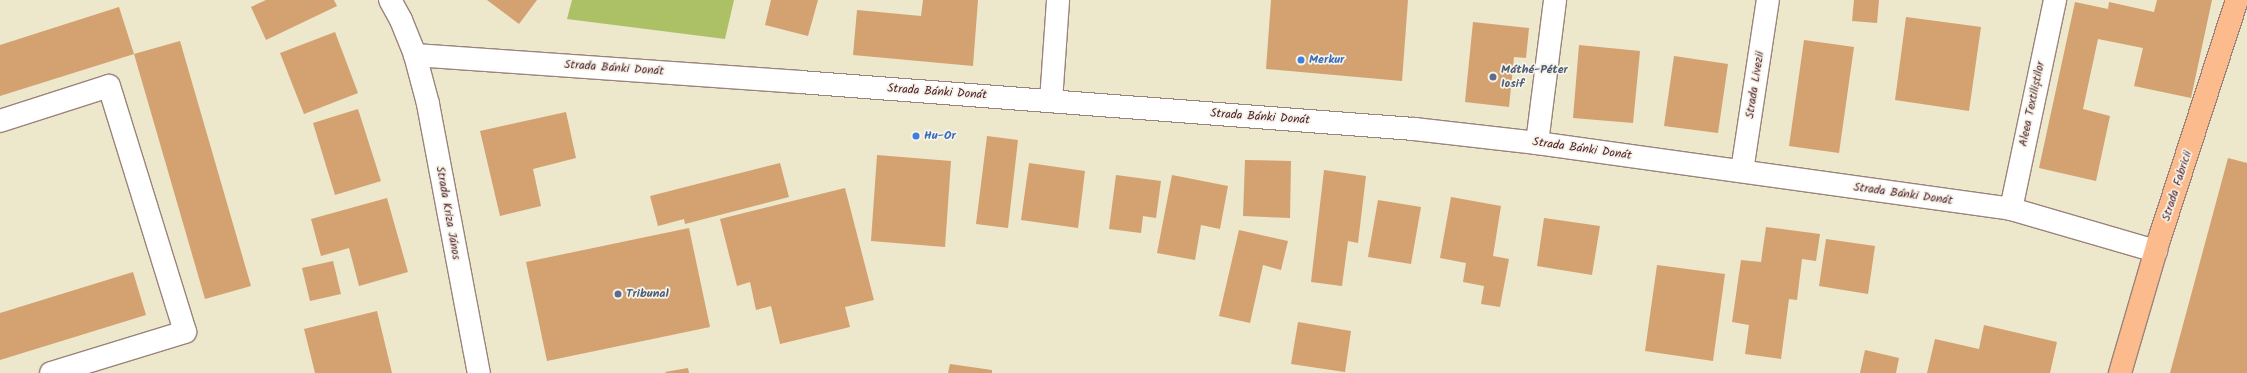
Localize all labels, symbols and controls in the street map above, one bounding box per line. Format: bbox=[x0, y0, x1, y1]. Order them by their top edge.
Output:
street label: Strada Livezii bbox=[1743, 50, 1767, 120]
place label: Merkur bbox=[1309, 53, 1344, 67]
marker: Merkur bbox=[1296, 55, 1306, 65]
street label: Strada Bánki Donát bbox=[564, 57, 664, 79]
street label: Aleea Textiliștilor bbox=[2016, 60, 2048, 148]
place label: Máthé-Péter Iosif bbox=[1501, 63, 1568, 91]
marker: Máthé-Péter Iosif bbox=[1488, 72, 1498, 82]
street label: Strada Bánki Donát bbox=[887, 81, 987, 103]
street label: Strada Bánki Donát bbox=[1210, 106, 1310, 128]
place label: Hu-Or bbox=[924, 129, 956, 143]
marker: Hu-Or bbox=[911, 131, 921, 141]
street label: Strada Bánki Donát bbox=[1532, 135, 1632, 163]
street label: Strada Fabricii bbox=[2159, 149, 2195, 223]
street label: Strada Kriza János bbox=[433, 165, 463, 261]
street label: Strada Bánki Donát bbox=[1853, 180, 1953, 208]
place label: Tribunal bbox=[626, 287, 669, 301]
marker: Tribunal bbox=[613, 289, 623, 299]

